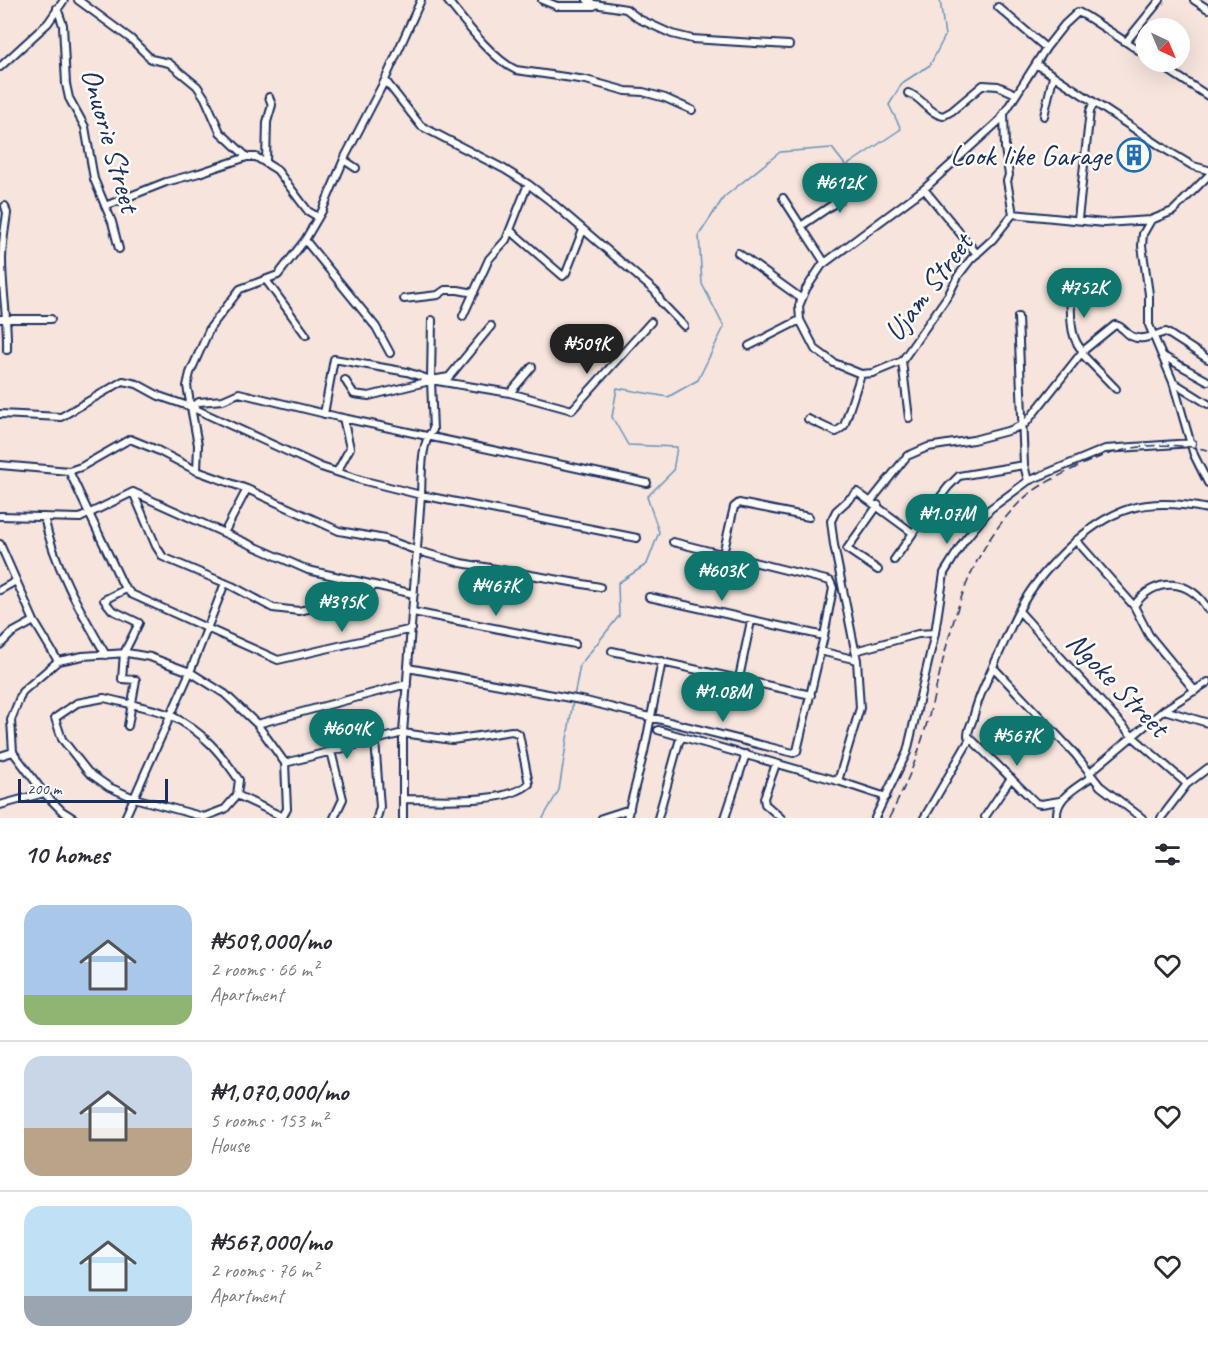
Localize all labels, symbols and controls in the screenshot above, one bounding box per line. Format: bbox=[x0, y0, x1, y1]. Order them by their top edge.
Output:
north arrow bbox=[1136, 18, 1190, 72]
map controls bbox=[1136, 18, 1190, 72]
street label: Onuorie Street bbox=[72, 64, 150, 219]
place label: Look like Garage bbox=[950, 136, 1113, 174]
building icon: Look like Garage bbox=[1116, 137, 1152, 173]
pin: ₦612K bbox=[798, 163, 882, 214]
text: ₦612K bbox=[816, 170, 864, 195]
street label: Ujam Street bbox=[875, 223, 983, 348]
pin: ₦752K bbox=[1042, 268, 1126, 319]
text: ₦752K bbox=[1061, 275, 1107, 300]
pin: ₦509K bbox=[545, 324, 629, 375]
text: ₦509K bbox=[564, 331, 610, 356]
pin: ₦1.07M bbox=[898, 494, 996, 545]
text: ₦1.07M bbox=[919, 501, 975, 526]
pin: ₦603K bbox=[680, 551, 764, 602]
text: ₦603K bbox=[698, 558, 746, 583]
pin: ₦467K bbox=[454, 566, 538, 617]
text: ₦467K bbox=[472, 573, 520, 598]
pin: ₦395K bbox=[300, 582, 384, 633]
text: ₦395K bbox=[319, 589, 365, 614]
street label: Ngoke Street bbox=[1058, 623, 1180, 747]
pin: ₦1.08M bbox=[674, 672, 772, 723]
text: ₦1.08M bbox=[695, 679, 751, 704]
pin: ₦604K bbox=[305, 709, 389, 760]
text: ₦604K bbox=[323, 716, 371, 741]
pin: ₦567K bbox=[975, 716, 1059, 767]
text: ₦567K bbox=[993, 723, 1041, 748]
scale bar bbox=[18, 776, 168, 804]
text: 200 m bbox=[27, 779, 61, 799]
text: 10 homes bbox=[24, 838, 109, 871]
icon: filters bbox=[1151, 838, 1184, 871]
text: ₦509,000/mo bbox=[210, 924, 331, 957]
icon: home bbox=[72, 929, 144, 1001]
icon: heart bbox=[1151, 949, 1184, 982]
text: 2 rooms · 66 m² bbox=[210, 957, 318, 982]
text: Apartment bbox=[210, 982, 283, 1007]
text: ₦1,070,000/mo bbox=[210, 1075, 348, 1108]
icon: home bbox=[72, 1080, 144, 1152]
icon: heart bbox=[1151, 1100, 1184, 1133]
text: 5 rooms · 153 m² bbox=[210, 1108, 327, 1133]
text: House bbox=[210, 1133, 249, 1158]
text: ₦567,000/mo bbox=[210, 1225, 332, 1258]
icon: home bbox=[72, 1230, 144, 1302]
icon: heart bbox=[1151, 1250, 1184, 1283]
text: 2 rooms · 76 m² bbox=[210, 1258, 318, 1283]
text: Apartment bbox=[210, 1283, 283, 1308]

